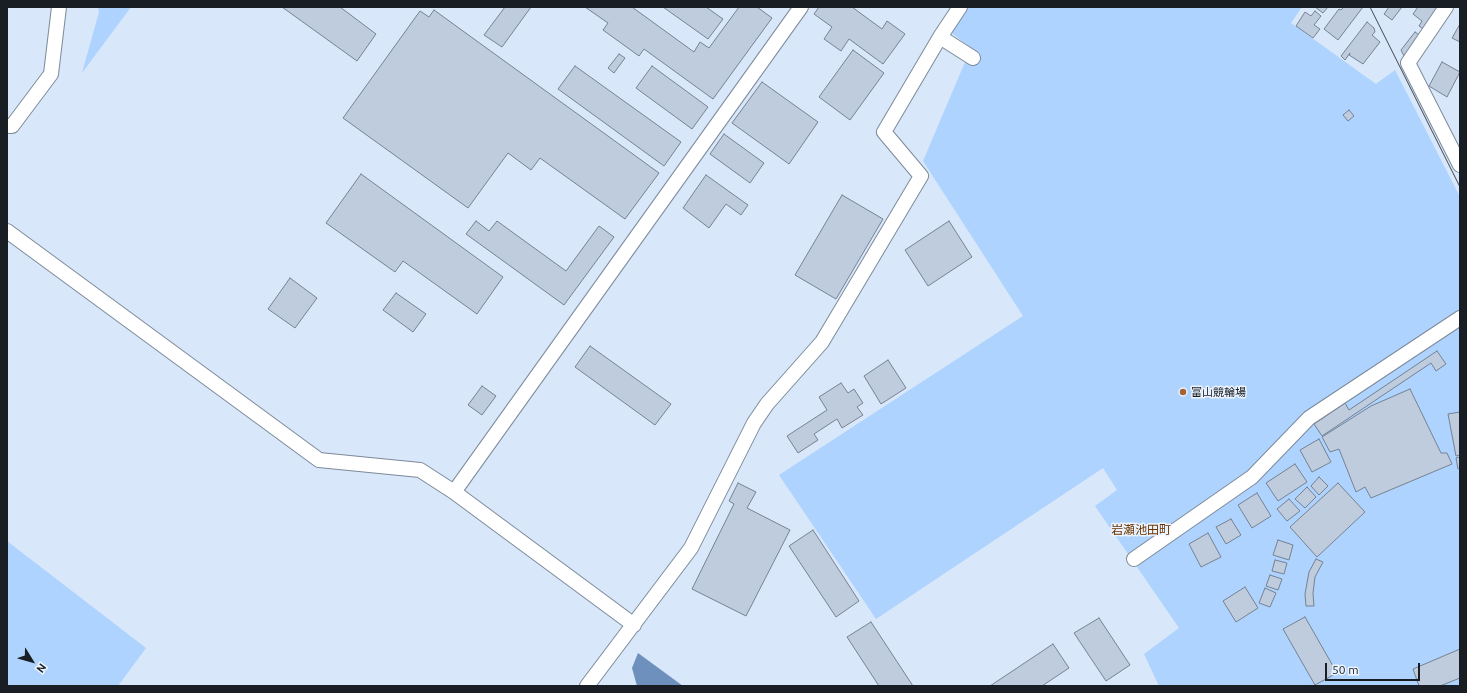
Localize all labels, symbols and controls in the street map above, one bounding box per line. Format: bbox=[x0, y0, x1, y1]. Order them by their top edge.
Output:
place label: 富山競輪場 bbox=[1191, 385, 1246, 399]
marker: 富山競輪場 bbox=[1178, 387, 1188, 397]
district label: 岩瀬池田町 bbox=[1111, 523, 1171, 537]
north arrow bbox=[12, 641, 52, 681]
scale bar bbox=[1327, 655, 1422, 681]
text: N bbox=[34, 661, 49, 675]
text: 50 m bbox=[1332, 663, 1359, 676]

